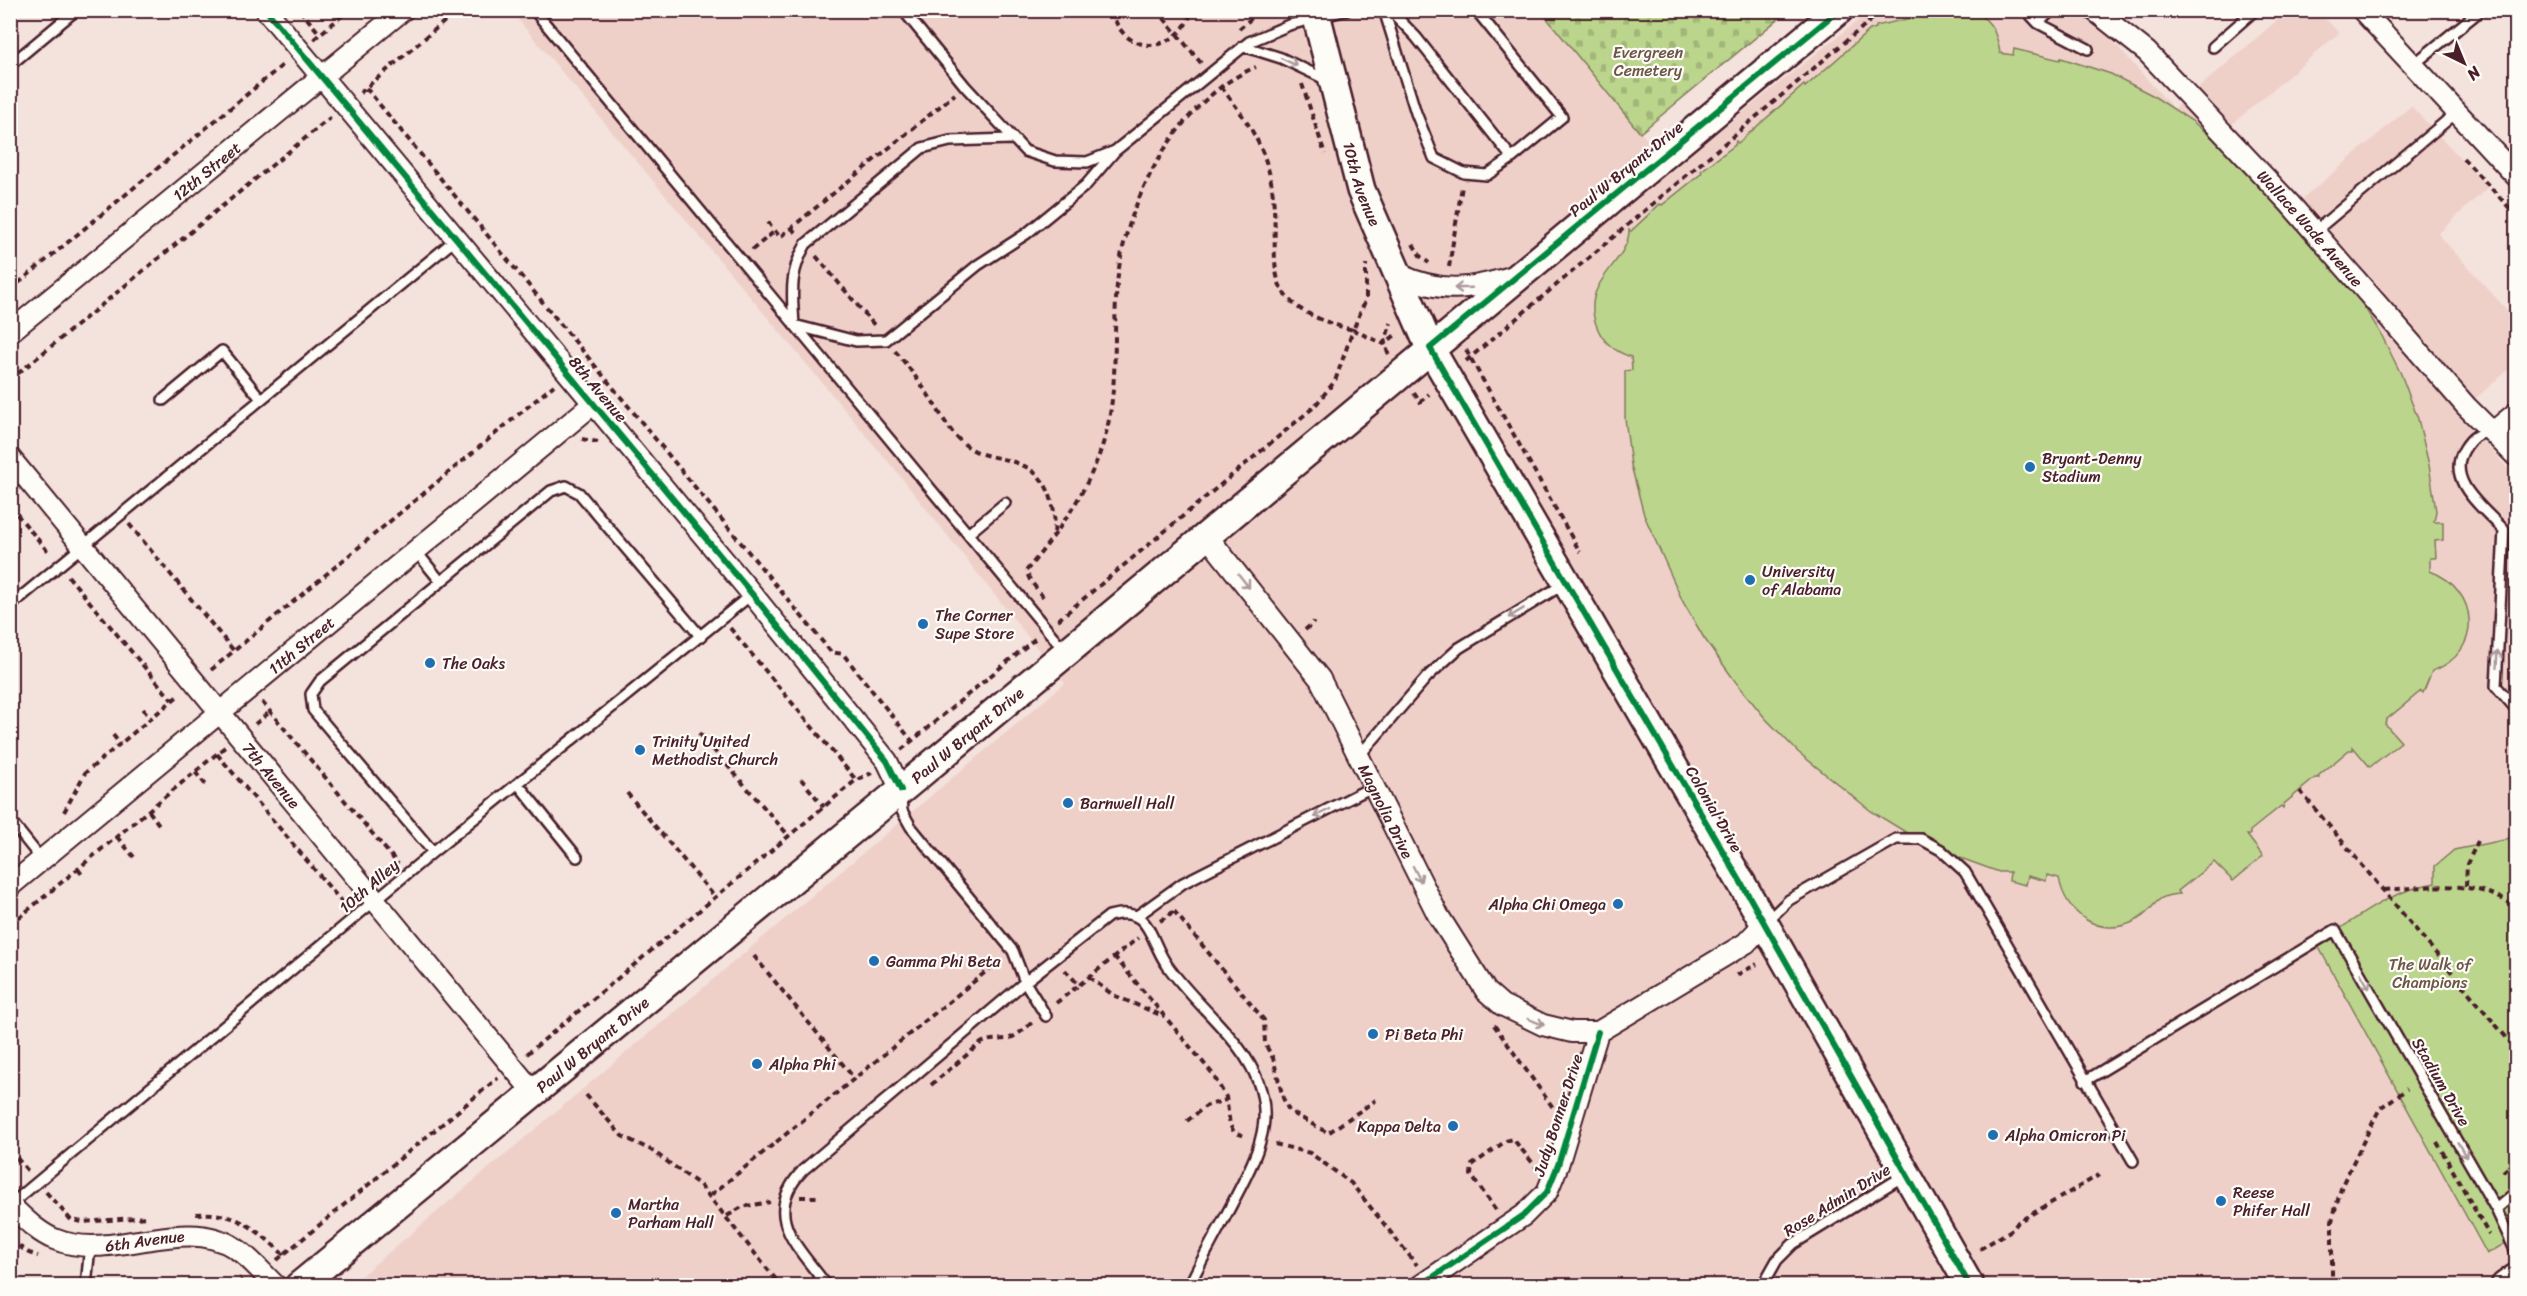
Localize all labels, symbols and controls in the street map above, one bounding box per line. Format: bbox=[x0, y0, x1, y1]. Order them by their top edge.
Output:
north arrow bbox=[2434, 33, 2494, 93]
park label: Evergreen Cemetery bbox=[1613, 38, 1684, 85]
one-way arrow bbox=[1279, 57, 1297, 68]
text: N bbox=[2459, 59, 2489, 89]
street label: Paul W Bryant Drive bbox=[1562, 113, 1690, 224]
street label: 12th Street bbox=[165, 134, 247, 208]
street label: 10th Avenue bbox=[1335, 138, 1390, 231]
street label: Wallace Wade Avenue bbox=[2250, 163, 2371, 294]
one-way arrow bbox=[1454, 282, 1474, 294]
street label: 8th Avenue bbox=[561, 349, 635, 429]
place label: Bryant-Denny Stadium bbox=[2042, 444, 2142, 491]
marker: Bryant-Denny Stadium bbox=[2023, 460, 2037, 474]
place label: University of Alabama bbox=[1762, 557, 1841, 604]
one-way arrow bbox=[1238, 573, 1250, 589]
marker: University of Alabama bbox=[1743, 573, 1757, 587]
place label: The Corner Supe Store bbox=[935, 601, 1014, 648]
one-way arrow bbox=[1508, 607, 1525, 619]
street label: 11th Street bbox=[261, 609, 341, 682]
marker: The Corner Supe Store bbox=[916, 617, 930, 631]
place label: The Oaks bbox=[442, 649, 506, 678]
one-way arrow bbox=[2492, 649, 2503, 669]
marker: The Oaks bbox=[423, 656, 437, 670]
street label: Paul W Bryant Drive bbox=[904, 679, 1031, 791]
place label: Trinity United Methodist Church bbox=[652, 727, 778, 774]
street label: 7th Avenue bbox=[235, 735, 308, 815]
marker: Trinity United Methodist Church bbox=[633, 743, 647, 757]
street label: Magnolia Drive bbox=[1350, 759, 1422, 864]
street label: Colonial Drive bbox=[1677, 760, 1751, 858]
place label: Barnwell Hall bbox=[1080, 789, 1175, 818]
marker: Barnwell Hall bbox=[1061, 796, 1075, 810]
one-way arrow bbox=[1313, 808, 1331, 820]
street label: 10th Alley bbox=[332, 851, 406, 921]
one-way arrow bbox=[1412, 865, 1424, 883]
place label: Alpha Chi Omega bbox=[1487, 890, 1606, 919]
marker: Alpha Chi Omega bbox=[1611, 897, 1625, 911]
place label: Gamma Phi Beta bbox=[886, 947, 1002, 976]
park label: The Walk of Champions bbox=[2389, 950, 2473, 997]
marker: Gamma Phi Beta bbox=[867, 954, 881, 968]
one-way arrow bbox=[2359, 972, 2371, 989]
street label: Paul W Bryant Drive bbox=[529, 988, 656, 1100]
one-way arrow bbox=[1526, 1017, 1545, 1028]
place label: Pi Beta Phi bbox=[1385, 1020, 1464, 1049]
marker: Pi Beta Phi bbox=[1366, 1027, 1380, 1041]
street label: Stadium Drive bbox=[2404, 1032, 2478, 1132]
place label: Alpha Phi bbox=[768, 1050, 836, 1079]
street label: Judy Bonner Drive bbox=[1524, 1050, 1591, 1181]
marker: Alpha Phi bbox=[750, 1057, 764, 1071]
place label: Kappa Delta bbox=[1357, 1112, 1441, 1141]
marker: Kappa Delta bbox=[1446, 1119, 1460, 1133]
place label: Alpha Omicron Pi bbox=[2004, 1121, 2126, 1150]
marker: Alpha Omicron Pi bbox=[1986, 1128, 2000, 1142]
one-way arrow bbox=[2457, 1141, 2469, 1158]
street label: Rose Admin Drive bbox=[1777, 1155, 1897, 1245]
place label: Reese Phifer Hall bbox=[2233, 1178, 2310, 1225]
place label: Martha Parham Hall bbox=[628, 1190, 714, 1237]
marker: Reese Phifer Hall bbox=[2214, 1194, 2228, 1208]
marker: Martha Parham Hall bbox=[609, 1206, 623, 1220]
street label: 6th Avenue bbox=[104, 1221, 185, 1260]

